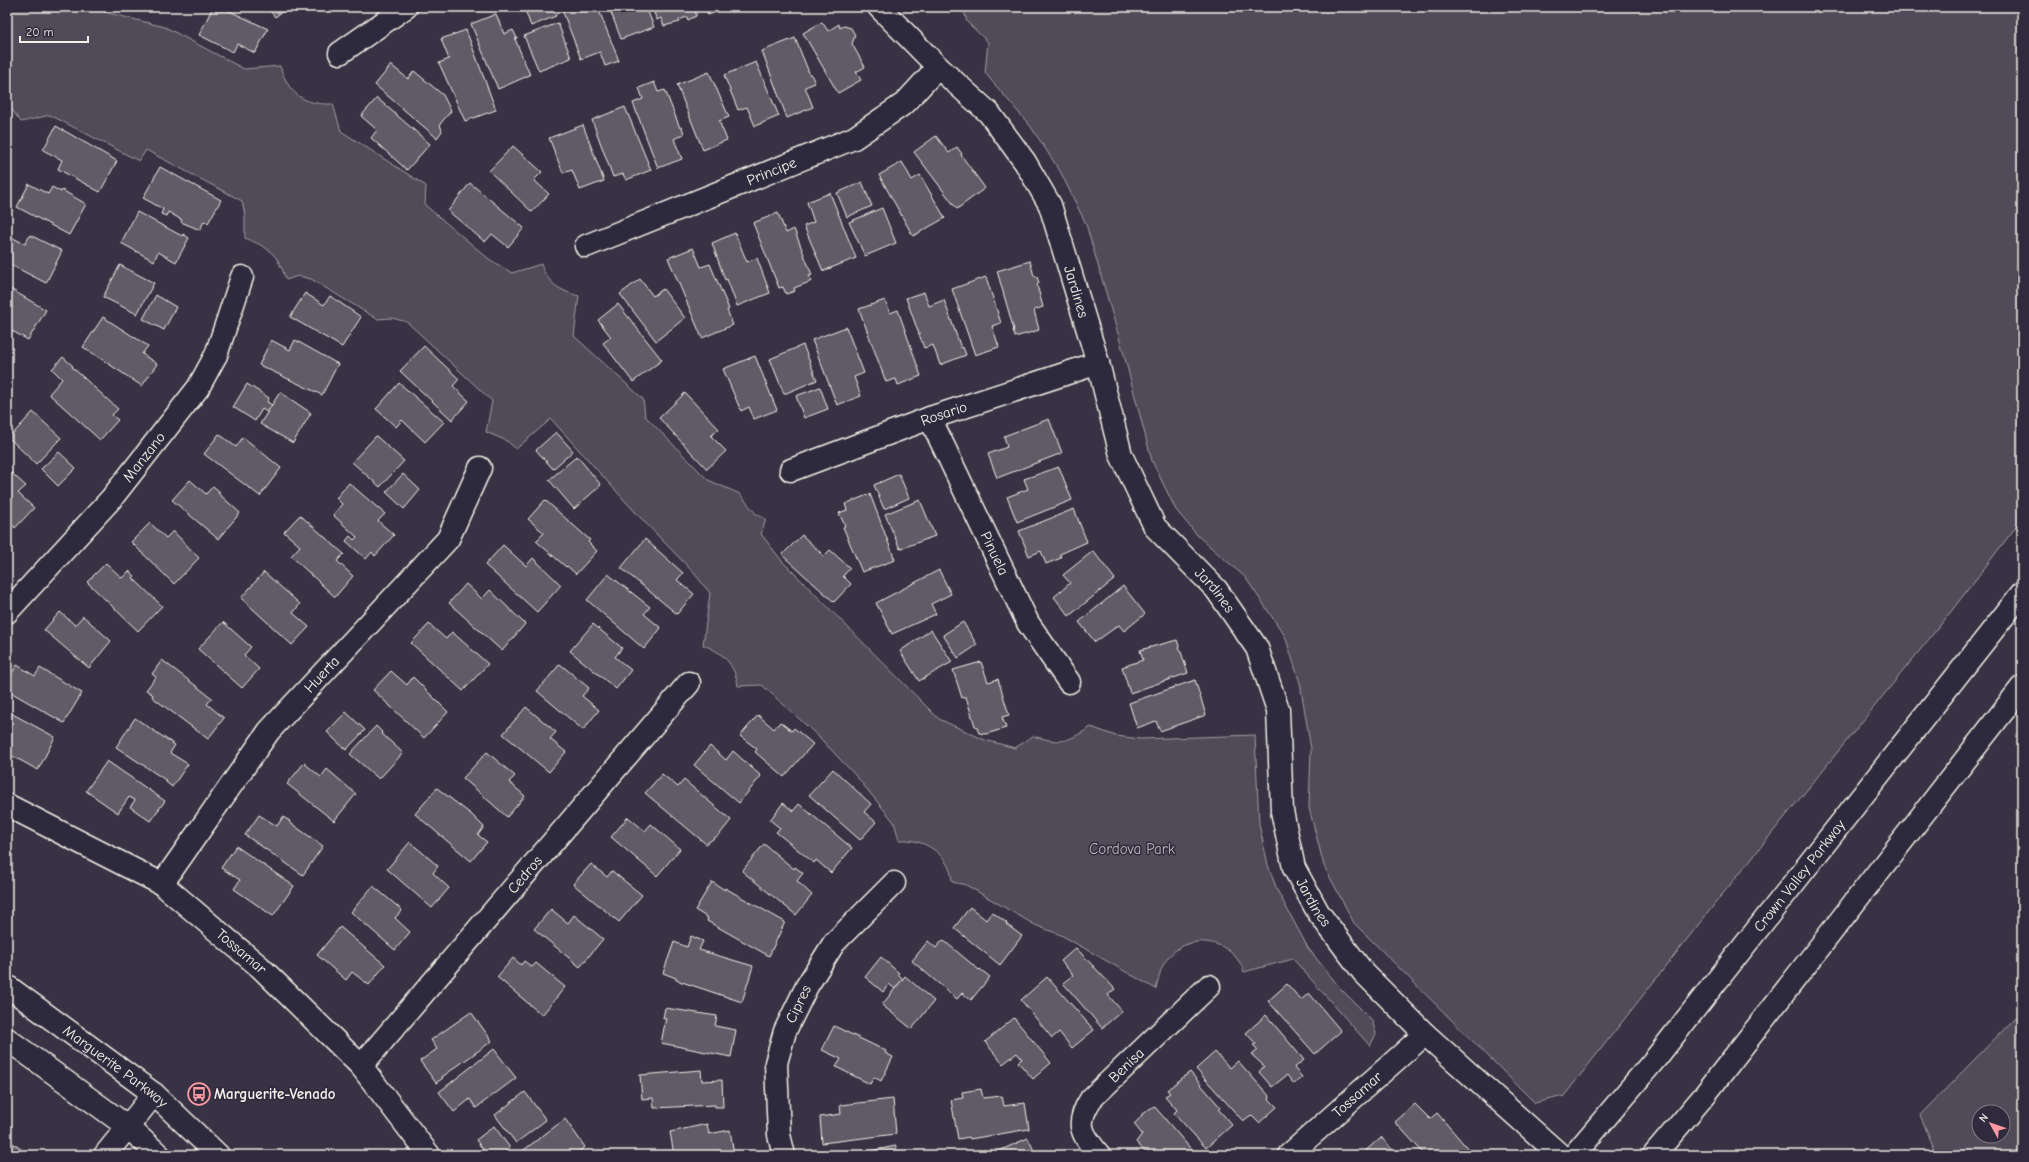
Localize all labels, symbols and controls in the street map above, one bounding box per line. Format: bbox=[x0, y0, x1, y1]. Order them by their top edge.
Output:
scale bar bbox=[20, 18, 88, 44]
text: 20 m bbox=[26, 25, 54, 39]
street label: Principe bbox=[744, 153, 800, 189]
street label: Jardines bbox=[1060, 263, 1093, 320]
street label: Rosario bbox=[918, 397, 969, 430]
street label: Manzano bbox=[119, 428, 169, 486]
street label: Pinuela bbox=[977, 529, 1013, 578]
street label: Jardines bbox=[1191, 564, 1239, 616]
street label: Huerta bbox=[300, 652, 343, 697]
street label: Crown Valley Parkway bbox=[1750, 816, 1849, 935]
park label: Cordova Park bbox=[1089, 840, 1176, 858]
street label: Cedros bbox=[504, 852, 546, 897]
street label: Jardines bbox=[1292, 875, 1335, 930]
street label: Tossamar bbox=[212, 925, 271, 978]
street label: Cipres bbox=[781, 982, 815, 1026]
street label: Marguerite Parkway bbox=[59, 1021, 172, 1112]
street label: Benisa bbox=[1105, 1044, 1148, 1086]
street label: Tossamar bbox=[1328, 1068, 1386, 1121]
bus stop icon: Marguerite-Venado bbox=[186, 1081, 212, 1107]
place label: Marguerite-Venado bbox=[214, 1085, 336, 1103]
north arrow bbox=[1971, 1104, 2011, 1144]
text: N bbox=[1976, 1111, 1991, 1125]

